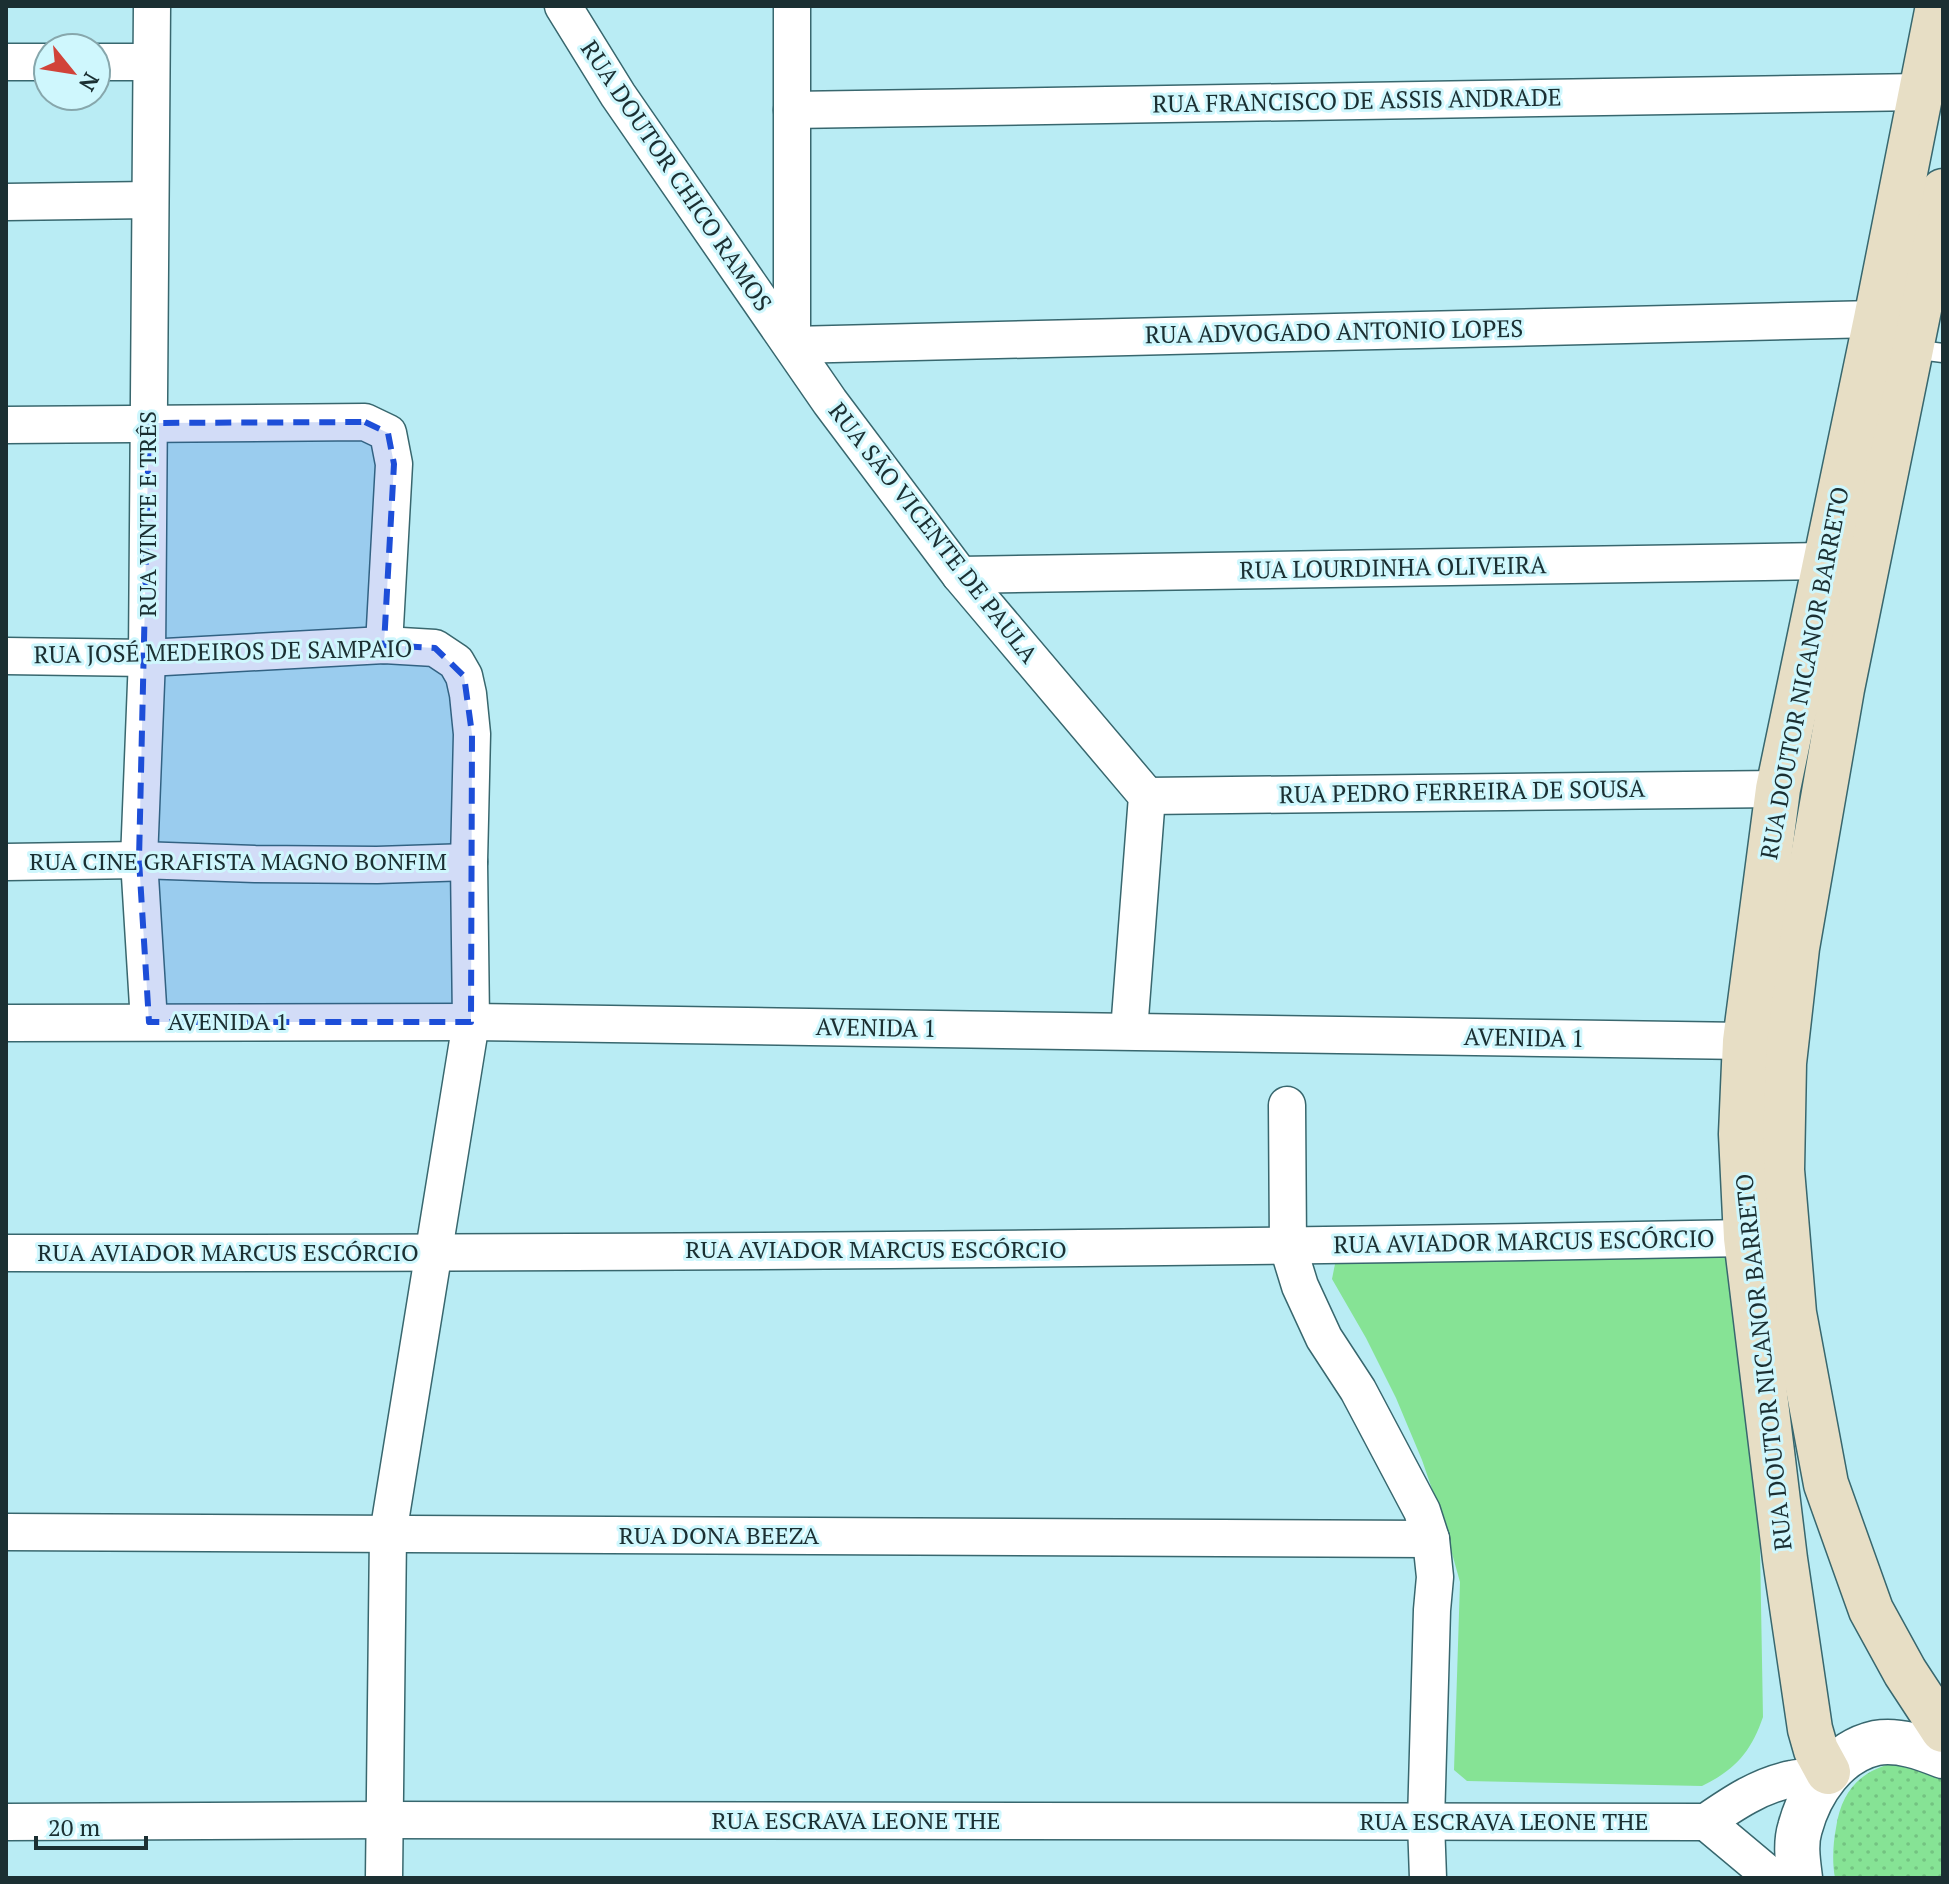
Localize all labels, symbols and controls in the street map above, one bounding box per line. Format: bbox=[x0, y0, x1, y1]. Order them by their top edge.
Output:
north arrow bbox=[32, 32, 112, 112]
street label: RUA DOUTOR CHICO RAMOS bbox=[574, 34, 780, 317]
text: N bbox=[73, 68, 106, 97]
street label: RUA FRANCISCO DE ASSIS ANDRADE bbox=[1152, 80, 1562, 120]
street label: RUA ADVOGADO ANTONIO LOPES bbox=[1144, 312, 1523, 350]
street label: RUA SÃO VICENTE DE PAULA bbox=[822, 396, 1046, 670]
street label: RUA VINTE E TRÊS bbox=[131, 411, 163, 617]
street label: RUA DOUTOR NICANOR BARRETO bbox=[1752, 484, 1856, 862]
street label: RUA LOURDINHA OLIVEIRA bbox=[1239, 548, 1547, 586]
street label: RUA JOSÉ MEDEIROS DE SAMPAIO bbox=[33, 632, 413, 670]
street label: RUA PEDRO FERREIRA DE SOUSA bbox=[1278, 772, 1646, 810]
street label: RUA CINE GRAFISTA MAGNO BONFIM bbox=[29, 845, 447, 877]
street label: AVENIDA 1 bbox=[168, 1005, 288, 1037]
street label: AVENIDA 1 bbox=[815, 1010, 937, 1044]
street label: AVENIDA 1 bbox=[1463, 1020, 1585, 1054]
street label: RUA DOUTOR NICANOR BARRETO bbox=[1727, 1172, 1799, 1552]
street label: RUA AVIADOR MARCUS ESCÓRCIO bbox=[1333, 1222, 1715, 1260]
street label: RUA AVIADOR MARCUS ESCÓRCIO bbox=[685, 1233, 1067, 1265]
street label: RUA AVIADOR MARCUS ESCÓRCIO bbox=[37, 1236, 419, 1268]
street label: RUA DONA BEEZA bbox=[619, 1519, 820, 1551]
scale bar bbox=[36, 1800, 146, 1850]
street label: RUA ESCRAVA LEONE THE bbox=[712, 1804, 1000, 1836]
street label: RUA ESCRAVA LEONE THE bbox=[1360, 1805, 1648, 1837]
text: 20 m bbox=[48, 1811, 100, 1843]

